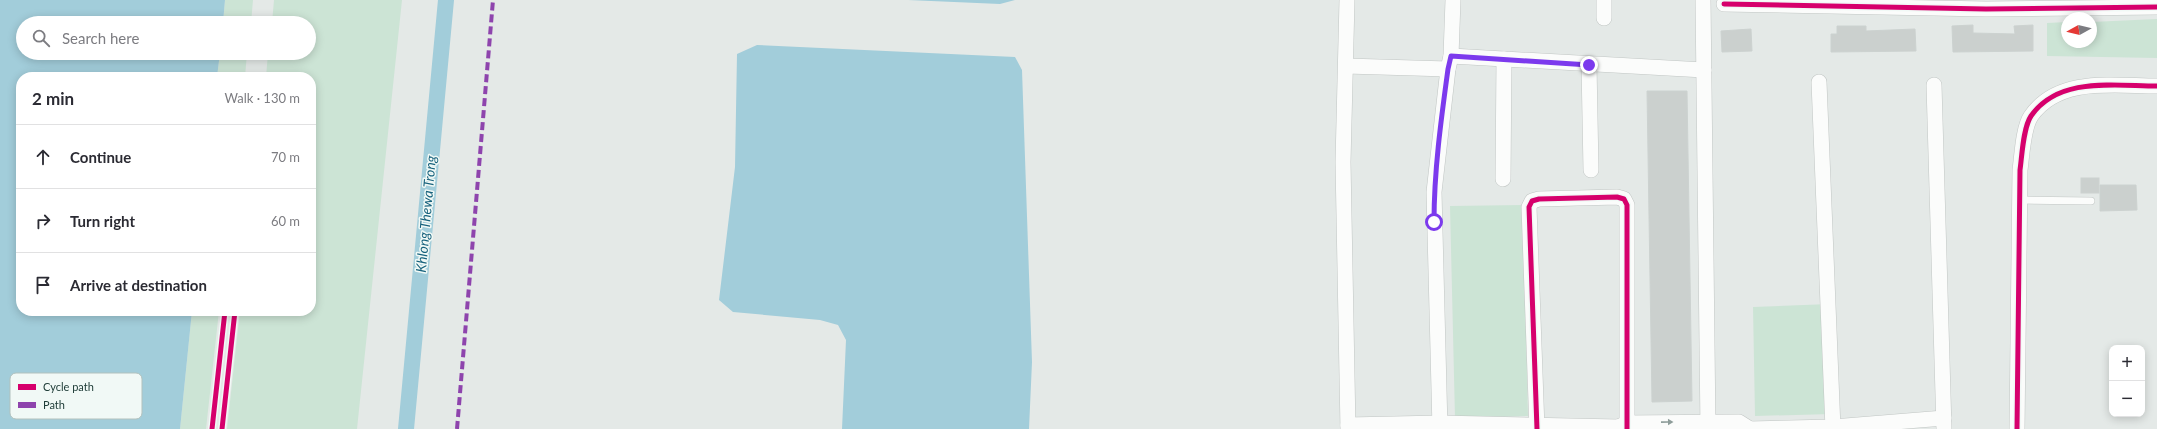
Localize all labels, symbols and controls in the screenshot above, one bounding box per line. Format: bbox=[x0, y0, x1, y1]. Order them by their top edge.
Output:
north arrow bbox=[2061, 12, 2097, 48]
search box bbox=[16, 16, 316, 60]
icon: search bbox=[30, 27, 52, 49]
text: Search here bbox=[62, 29, 139, 47]
route end bbox=[1580, 56, 1598, 74]
text: 2 min bbox=[32, 88, 74, 109]
text: Walk · 130 m bbox=[224, 90, 300, 106]
icon: ahead bbox=[32, 146, 54, 168]
text: Continue bbox=[70, 148, 131, 166]
text: 70 m bbox=[271, 149, 300, 165]
water label: Khlong Thewa Trong bbox=[412, 154, 439, 273]
icon: right bbox=[32, 210, 54, 232]
text: Turn right bbox=[70, 212, 135, 230]
text: 60 m bbox=[271, 213, 300, 229]
route start bbox=[1425, 213, 1443, 231]
icon: arrive bbox=[32, 274, 54, 296]
text: Arrive at destination bbox=[70, 276, 207, 294]
map controls bbox=[2109, 345, 2145, 417]
button: + bbox=[2109, 345, 2145, 381]
legend bbox=[10, 373, 142, 419]
text: Cycle path bbox=[43, 380, 94, 393]
button: − bbox=[2109, 381, 2145, 417]
text: Path bbox=[43, 398, 65, 411]
one-way arrow bbox=[1661, 419, 1674, 425]

